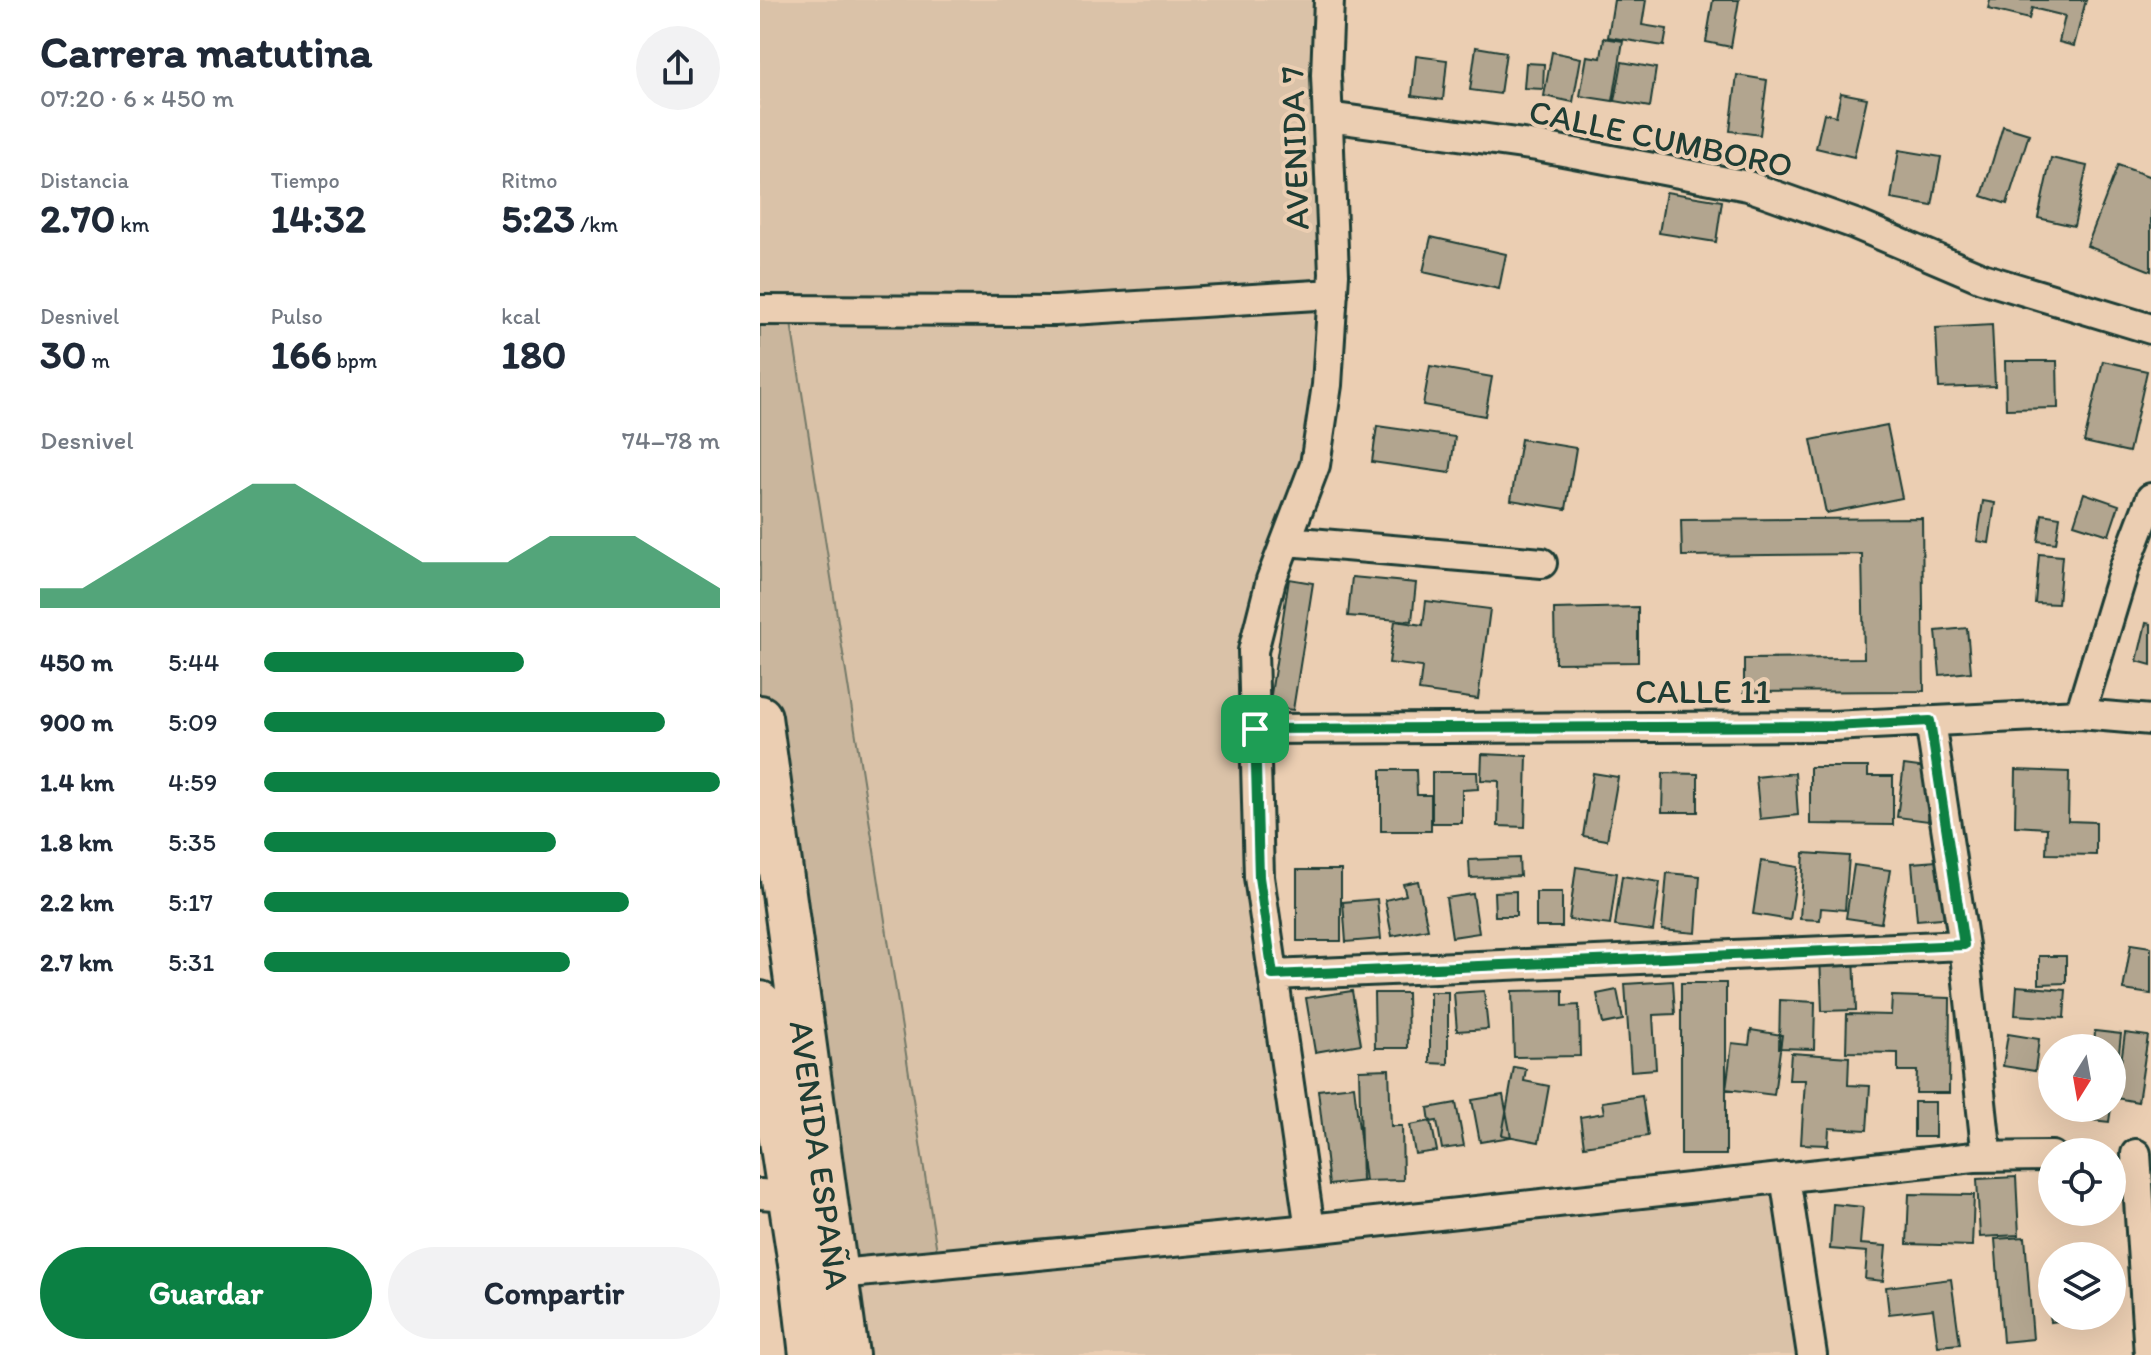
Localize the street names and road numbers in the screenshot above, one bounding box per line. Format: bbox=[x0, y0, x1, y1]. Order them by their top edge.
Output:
street label: AVENIDA 7 bbox=[1271, 65, 1318, 231]
street label: CALLE CUMBORO bbox=[1525, 91, 1796, 186]
street label: CALLE 11 bbox=[1635, 671, 1771, 712]
street label: AVENIDA ESPAÑA bbox=[781, 1018, 858, 1292]

